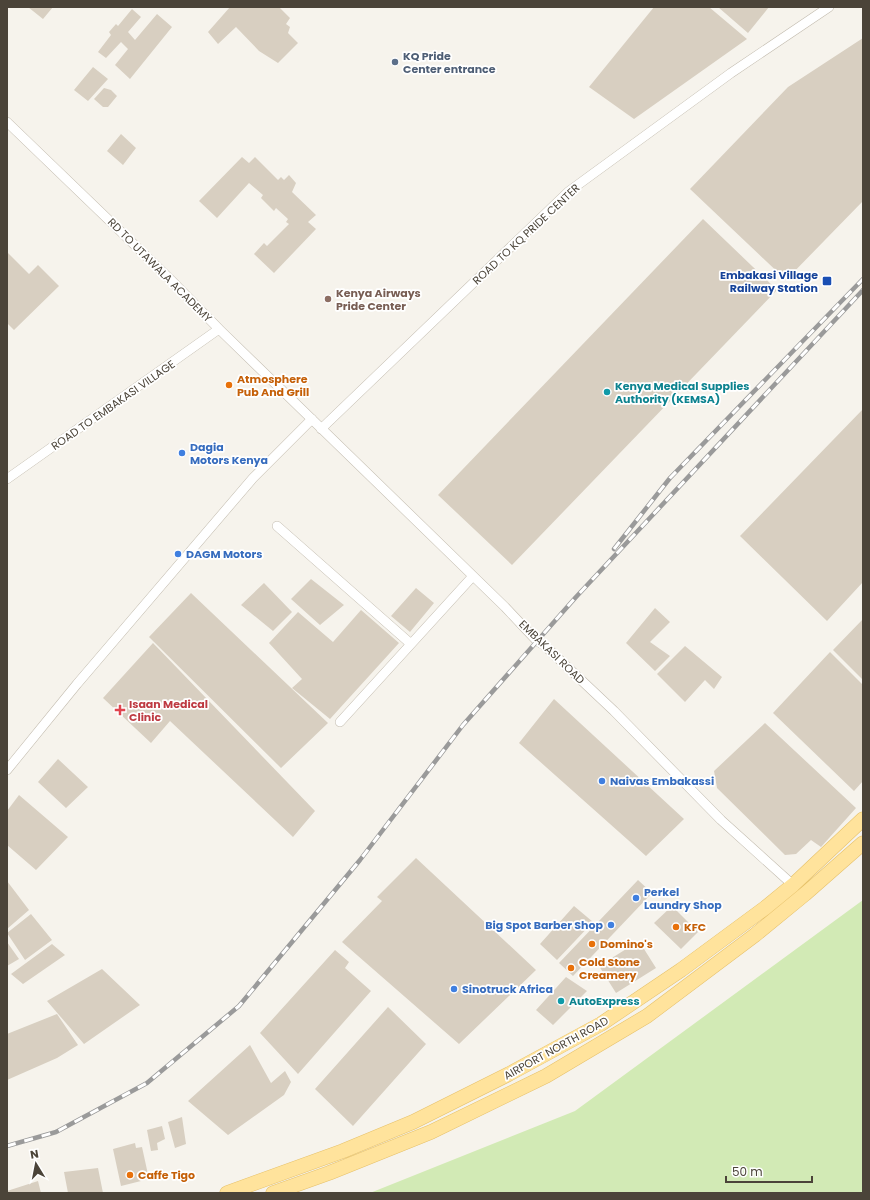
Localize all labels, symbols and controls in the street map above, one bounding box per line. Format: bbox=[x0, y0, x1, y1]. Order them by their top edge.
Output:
place label: KQ Pride Center entrance bbox=[403, 48, 496, 77]
marker: KQ Pride Center entrance bbox=[390, 57, 400, 67]
street label: ROAD TO KQ PRIDE CENTER bbox=[469, 180, 583, 288]
street label: RD TO UTAWALA ACADEMY bbox=[104, 214, 216, 326]
place label: Embakasi Village Railway Station bbox=[720, 267, 818, 296]
marker: Embakasi Village Railway Station bbox=[821, 275, 833, 287]
place label: Kenya Airways Pride Center bbox=[336, 285, 421, 314]
marker: Kenya Airways Pride Center bbox=[323, 294, 333, 304]
street label: ROAD TO EMBAKASI VILLAGE bbox=[48, 356, 178, 454]
place label: Atmosphere Pub And Grill bbox=[237, 371, 309, 400]
place label: Kenya Medical Supplies Authority (KEMSA) bbox=[615, 378, 749, 407]
marker: Atmosphere Pub And Grill bbox=[224, 380, 234, 390]
marker: Kenya Medical Supplies Authority (KEMSA) bbox=[602, 387, 612, 397]
place label: Dagia Motors Kenya bbox=[190, 439, 268, 468]
marker: Dagia Motors Kenya bbox=[177, 448, 187, 458]
place label: DAGM Motors bbox=[186, 546, 262, 562]
marker: DAGM Motors bbox=[173, 549, 183, 559]
street label: EMBAKASI ROAD bbox=[516, 616, 589, 688]
place label: Isaan Medical Clinic bbox=[129, 696, 208, 725]
marker: Isaan Medical Clinic bbox=[114, 704, 126, 716]
place label: Naivas Embakassi bbox=[610, 773, 714, 789]
marker: Naivas Embakassi bbox=[597, 776, 607, 786]
place label: Perkel Laundry Shop bbox=[644, 884, 722, 913]
marker: Perkel Laundry Shop bbox=[631, 893, 641, 903]
place label: Big Spot Barber Shop bbox=[485, 917, 604, 933]
place label: KFC bbox=[684, 919, 706, 935]
marker: Big Spot Barber Shop bbox=[606, 920, 616, 930]
marker: KFC bbox=[671, 922, 681, 932]
place label: Domino's bbox=[600, 936, 653, 952]
marker: Domino's bbox=[587, 939, 597, 949]
place label: Cold Stone Creamery bbox=[579, 954, 640, 983]
marker: Cold Stone Creamery bbox=[566, 963, 576, 973]
place label: Sinotruck Africa bbox=[462, 981, 553, 997]
marker: Sinotruck Africa bbox=[449, 984, 459, 994]
place label: AutoExpress bbox=[569, 993, 640, 1009]
marker: AutoExpress bbox=[556, 996, 566, 1006]
street label: AIRPORT NORTH ROAD bbox=[501, 1012, 611, 1083]
north arrow bbox=[16, 1144, 56, 1184]
text: N bbox=[29, 1146, 40, 1163]
scale bar bbox=[726, 1158, 812, 1184]
text: 50 m bbox=[732, 1163, 763, 1180]
place label: Caffe Tigo bbox=[138, 1167, 195, 1183]
marker: Caffe Tigo bbox=[125, 1170, 135, 1180]

